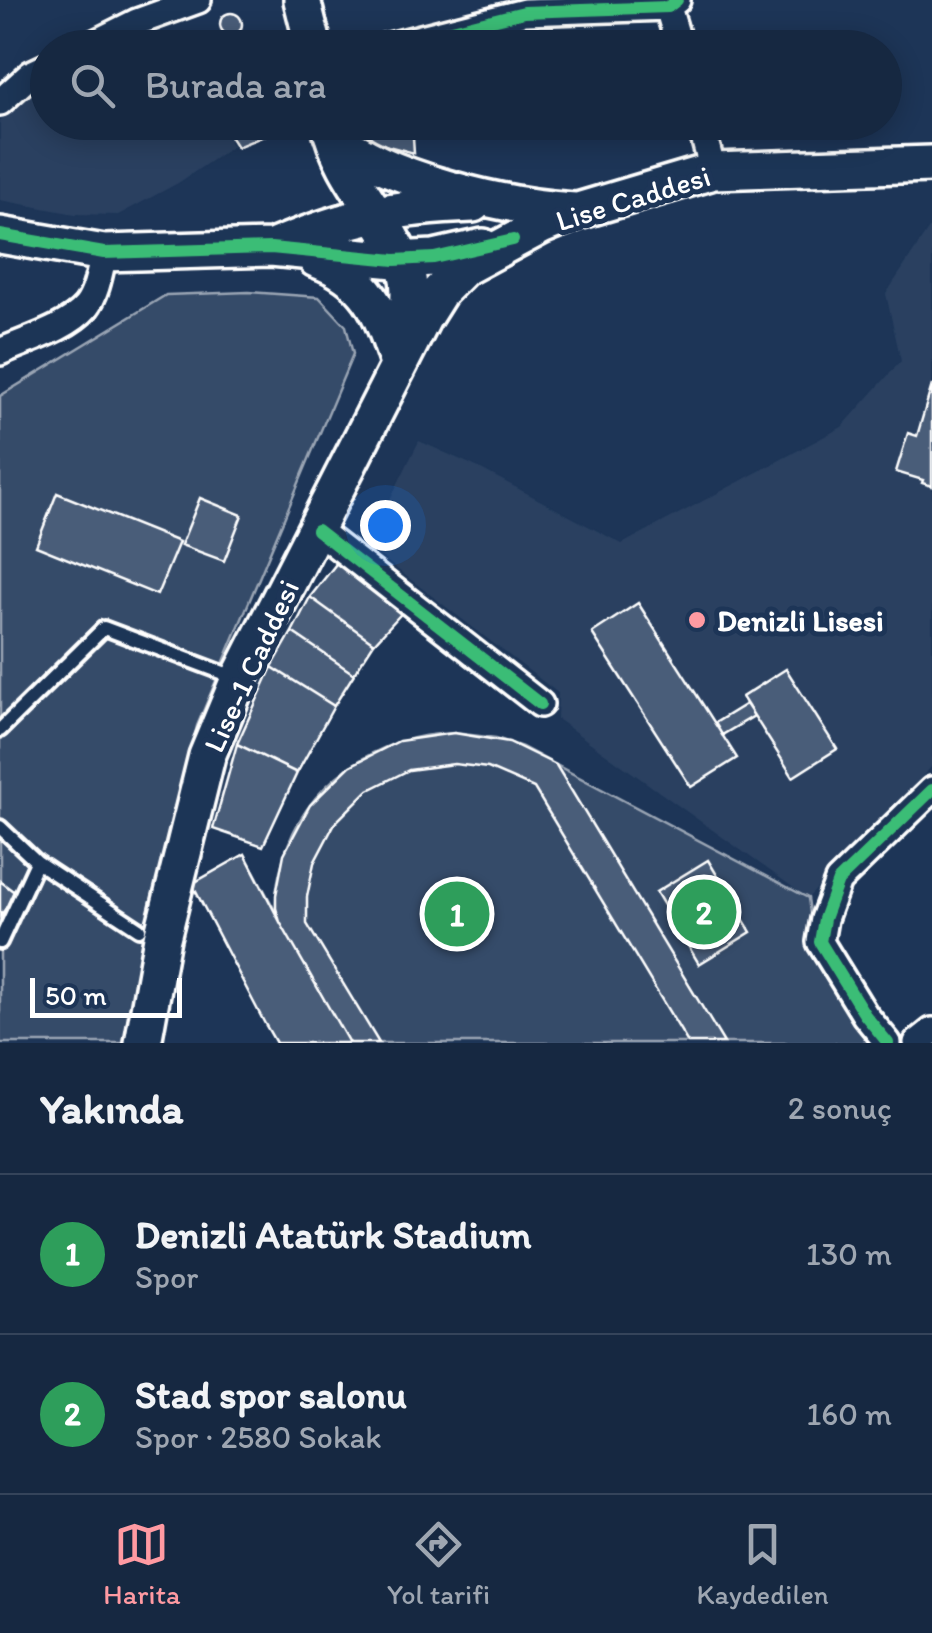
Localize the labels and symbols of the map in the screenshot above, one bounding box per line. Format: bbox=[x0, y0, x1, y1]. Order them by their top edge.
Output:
street label: Lise Caddesi bbox=[551, 157, 715, 239]
your location bbox=[360, 500, 411, 551]
street label: Lise-1 Caddesi bbox=[195, 574, 307, 758]
place label: Denizli Lisesi bbox=[717, 602, 884, 639]
marker: Denizli Lisesi bbox=[686, 609, 708, 631]
pin: 2 bbox=[672, 874, 736, 950]
pin: 1 bbox=[424, 876, 490, 952]
scale bar bbox=[30, 973, 182, 1018]

